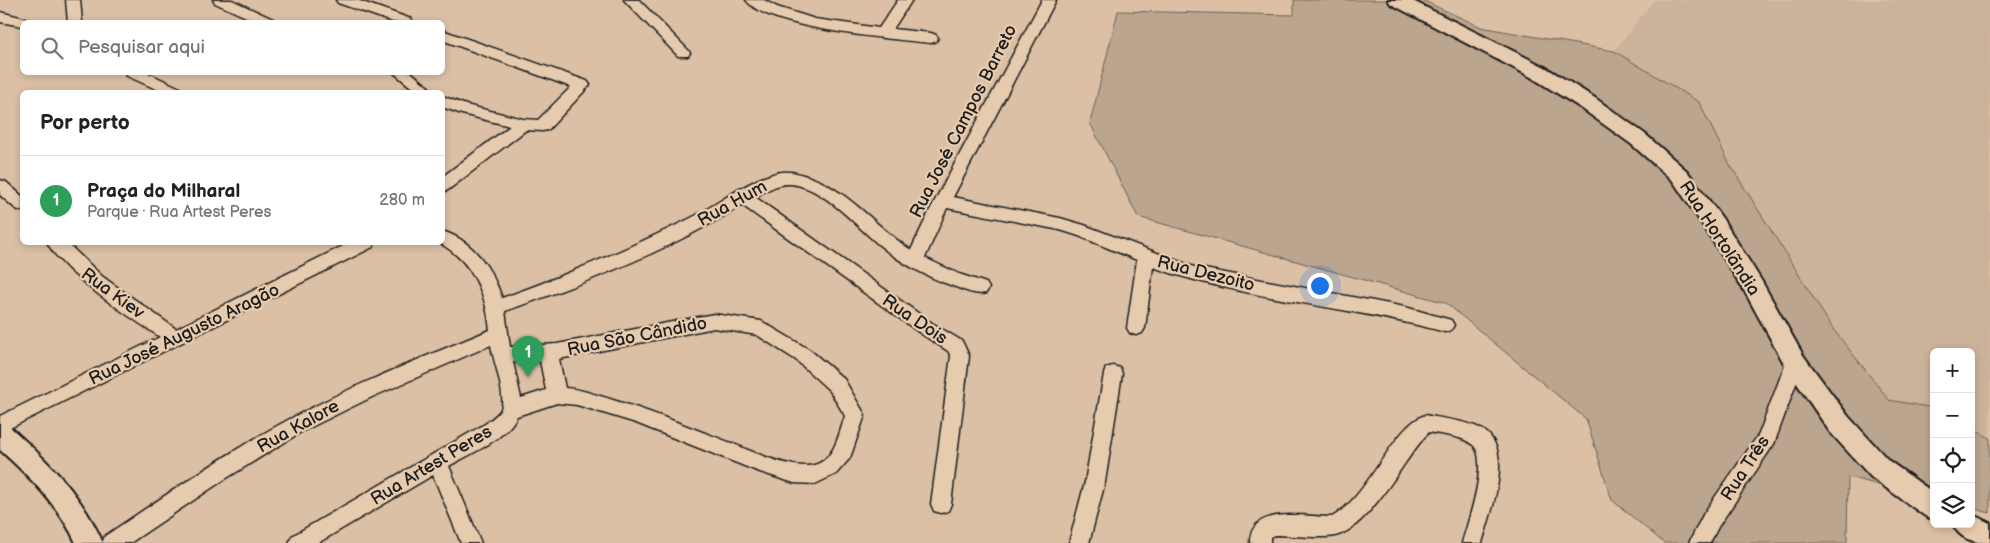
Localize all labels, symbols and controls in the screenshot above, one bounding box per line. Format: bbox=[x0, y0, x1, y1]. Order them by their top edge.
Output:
search box bbox=[20, 20, 445, 75]
street label: Rua José Campos Barreto bbox=[905, 21, 1021, 221]
icon: search bbox=[38, 34, 66, 62]
text: Pesquisar aqui bbox=[78, 36, 205, 59]
text: Por perto bbox=[40, 110, 130, 135]
street label: Rua Hum bbox=[694, 176, 771, 231]
street label: Rua Hortolãndia bbox=[1675, 177, 1764, 299]
text: Praça do Milharal bbox=[87, 180, 240, 203]
text: 1 bbox=[53, 191, 59, 210]
text: 280 m bbox=[379, 191, 425, 210]
text: Parque · Rua Artest Peres bbox=[87, 203, 271, 222]
street label: Rua Dezoito bbox=[1155, 251, 1257, 296]
street label: Rua Kiev bbox=[77, 263, 149, 324]
your location bbox=[1307, 273, 1333, 299]
street label: Rua José Augusto Aragão bbox=[86, 279, 283, 390]
street label: Rua Dois bbox=[878, 290, 951, 349]
street label: Rua São Cândido bbox=[565, 313, 709, 360]
pin: 1 bbox=[512, 336, 544, 377]
map controls bbox=[1930, 348, 1975, 528]
button: + bbox=[1930, 348, 1975, 393]
button: − bbox=[1930, 393, 1975, 438]
street label: Rua Kalore bbox=[254, 395, 343, 458]
street label: Rua Artest Peres bbox=[367, 421, 496, 510]
street label: Rua Três bbox=[1717, 432, 1774, 505]
button: locate bbox=[1930, 438, 1975, 483]
button: layers bbox=[1930, 483, 1975, 528]

